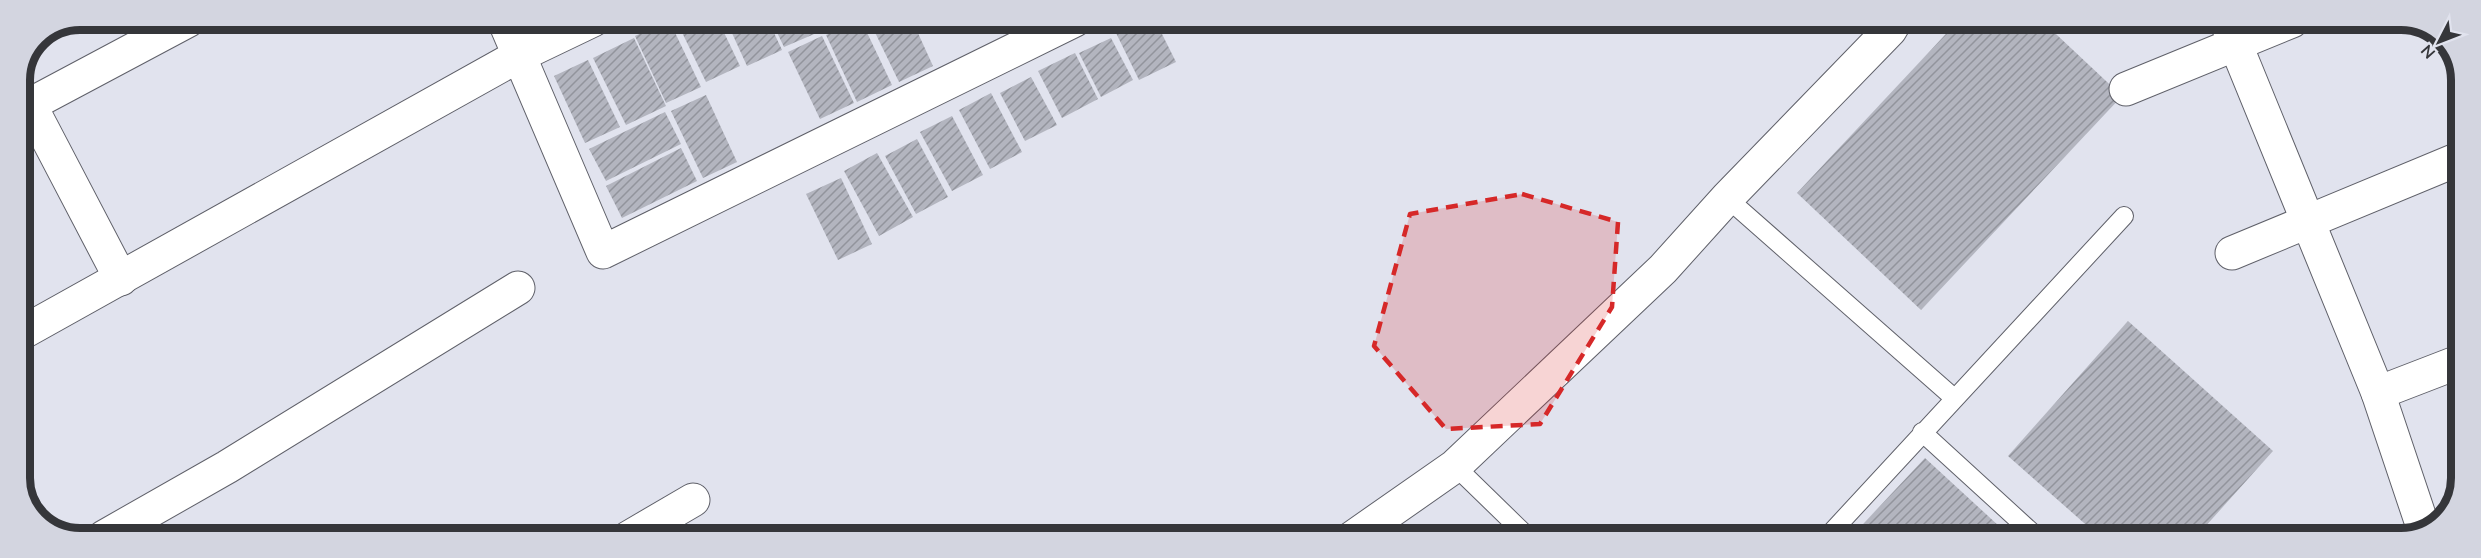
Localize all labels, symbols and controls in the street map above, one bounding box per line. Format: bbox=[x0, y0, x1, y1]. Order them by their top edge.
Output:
north arrow bbox=[2409, 12, 2469, 72]
text: N bbox=[2416, 41, 2439, 63]

